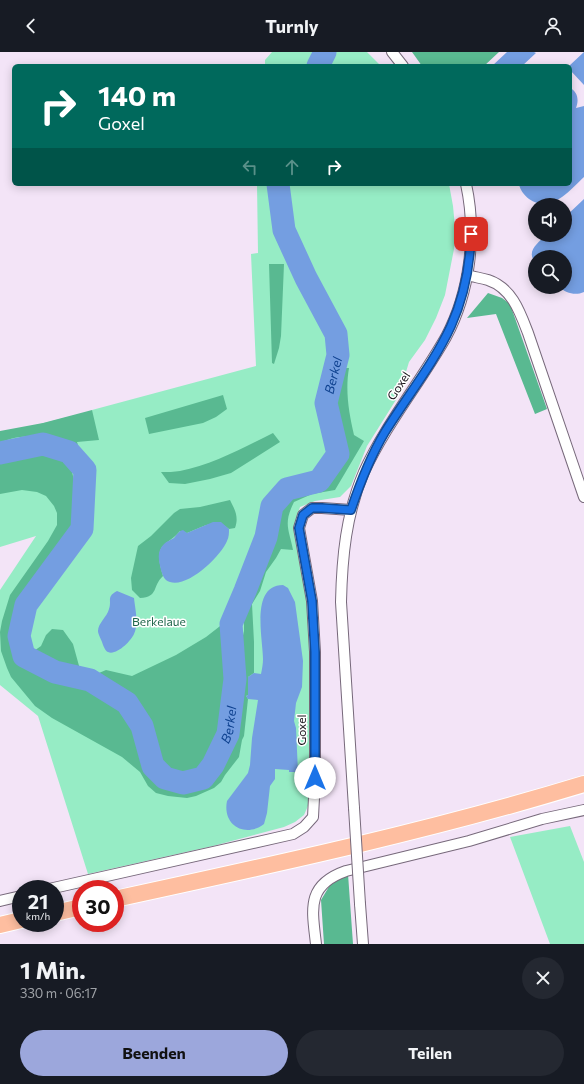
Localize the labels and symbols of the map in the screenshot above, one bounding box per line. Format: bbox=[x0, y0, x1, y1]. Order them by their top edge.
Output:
pin bbox=[454, 217, 488, 251]
water label: Berkel bbox=[321, 355, 345, 395]
street label: Goxel bbox=[384, 369, 413, 402]
park label: Berkelaue bbox=[132, 614, 186, 628]
water label: Berkel bbox=[217, 704, 240, 746]
street label: Goxel bbox=[294, 714, 308, 746]
position arrow bbox=[294, 757, 336, 799]
speed limit sign: 30 bbox=[72, 880, 124, 932]

